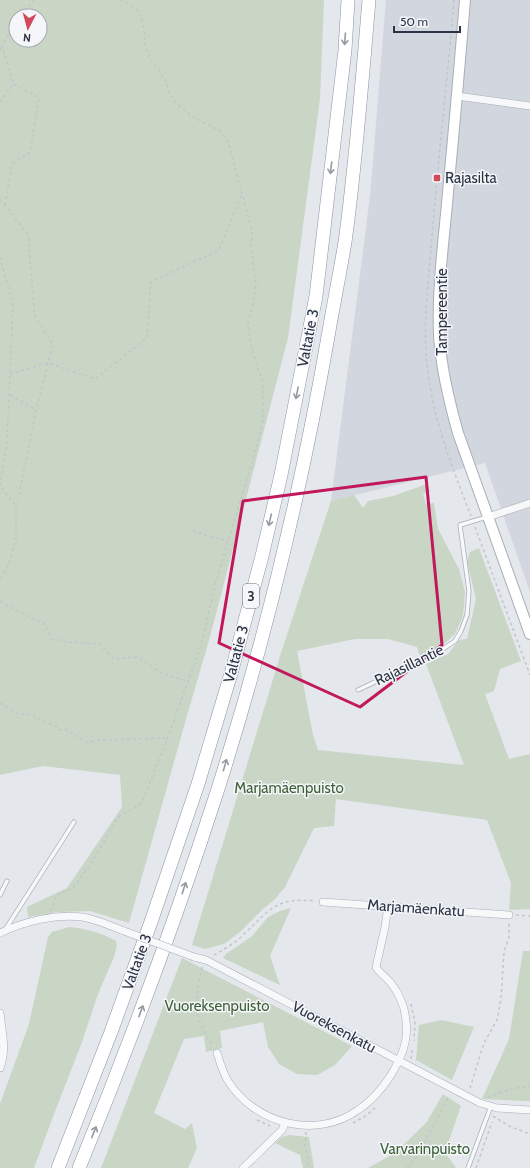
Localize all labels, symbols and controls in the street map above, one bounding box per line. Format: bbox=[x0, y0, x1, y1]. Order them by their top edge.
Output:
north arrow bbox=[8, 8, 48, 48]
scale bar bbox=[394, 8, 460, 34]
text: 50 m bbox=[400, 14, 428, 29]
text: N bbox=[22, 31, 32, 45]
one-way arrow bbox=[342, 32, 349, 45]
one-way arrow bbox=[327, 161, 335, 174]
place label: Rajasilta bbox=[445, 169, 497, 187]
marker: Rajasilta bbox=[432, 173, 442, 183]
street label: Tampereentie bbox=[433, 268, 451, 356]
street label: Valtatie 3 bbox=[294, 307, 322, 369]
one-way arrow bbox=[292, 386, 300, 399]
one-way arrow bbox=[266, 514, 273, 527]
road number: 3 bbox=[243, 584, 259, 608]
street label: Valtatie 3 bbox=[220, 623, 252, 685]
street label: Rajasillantie bbox=[372, 640, 447, 689]
one-way arrow bbox=[222, 758, 229, 771]
park label: Marjamäenpuisto bbox=[234, 779, 344, 797]
one-way arrow bbox=[181, 883, 189, 895]
street label: Marjamäenkatu bbox=[367, 896, 465, 920]
street label: Valtatie 3 bbox=[118, 931, 156, 993]
park label: Vuoreksenpuisto bbox=[165, 997, 269, 1015]
street label: Vuoreksenkatu bbox=[289, 997, 379, 1057]
one-way arrow bbox=[137, 1005, 145, 1017]
one-way arrow bbox=[90, 1126, 98, 1138]
park label: Varvarinpuisto bbox=[380, 1140, 470, 1158]

